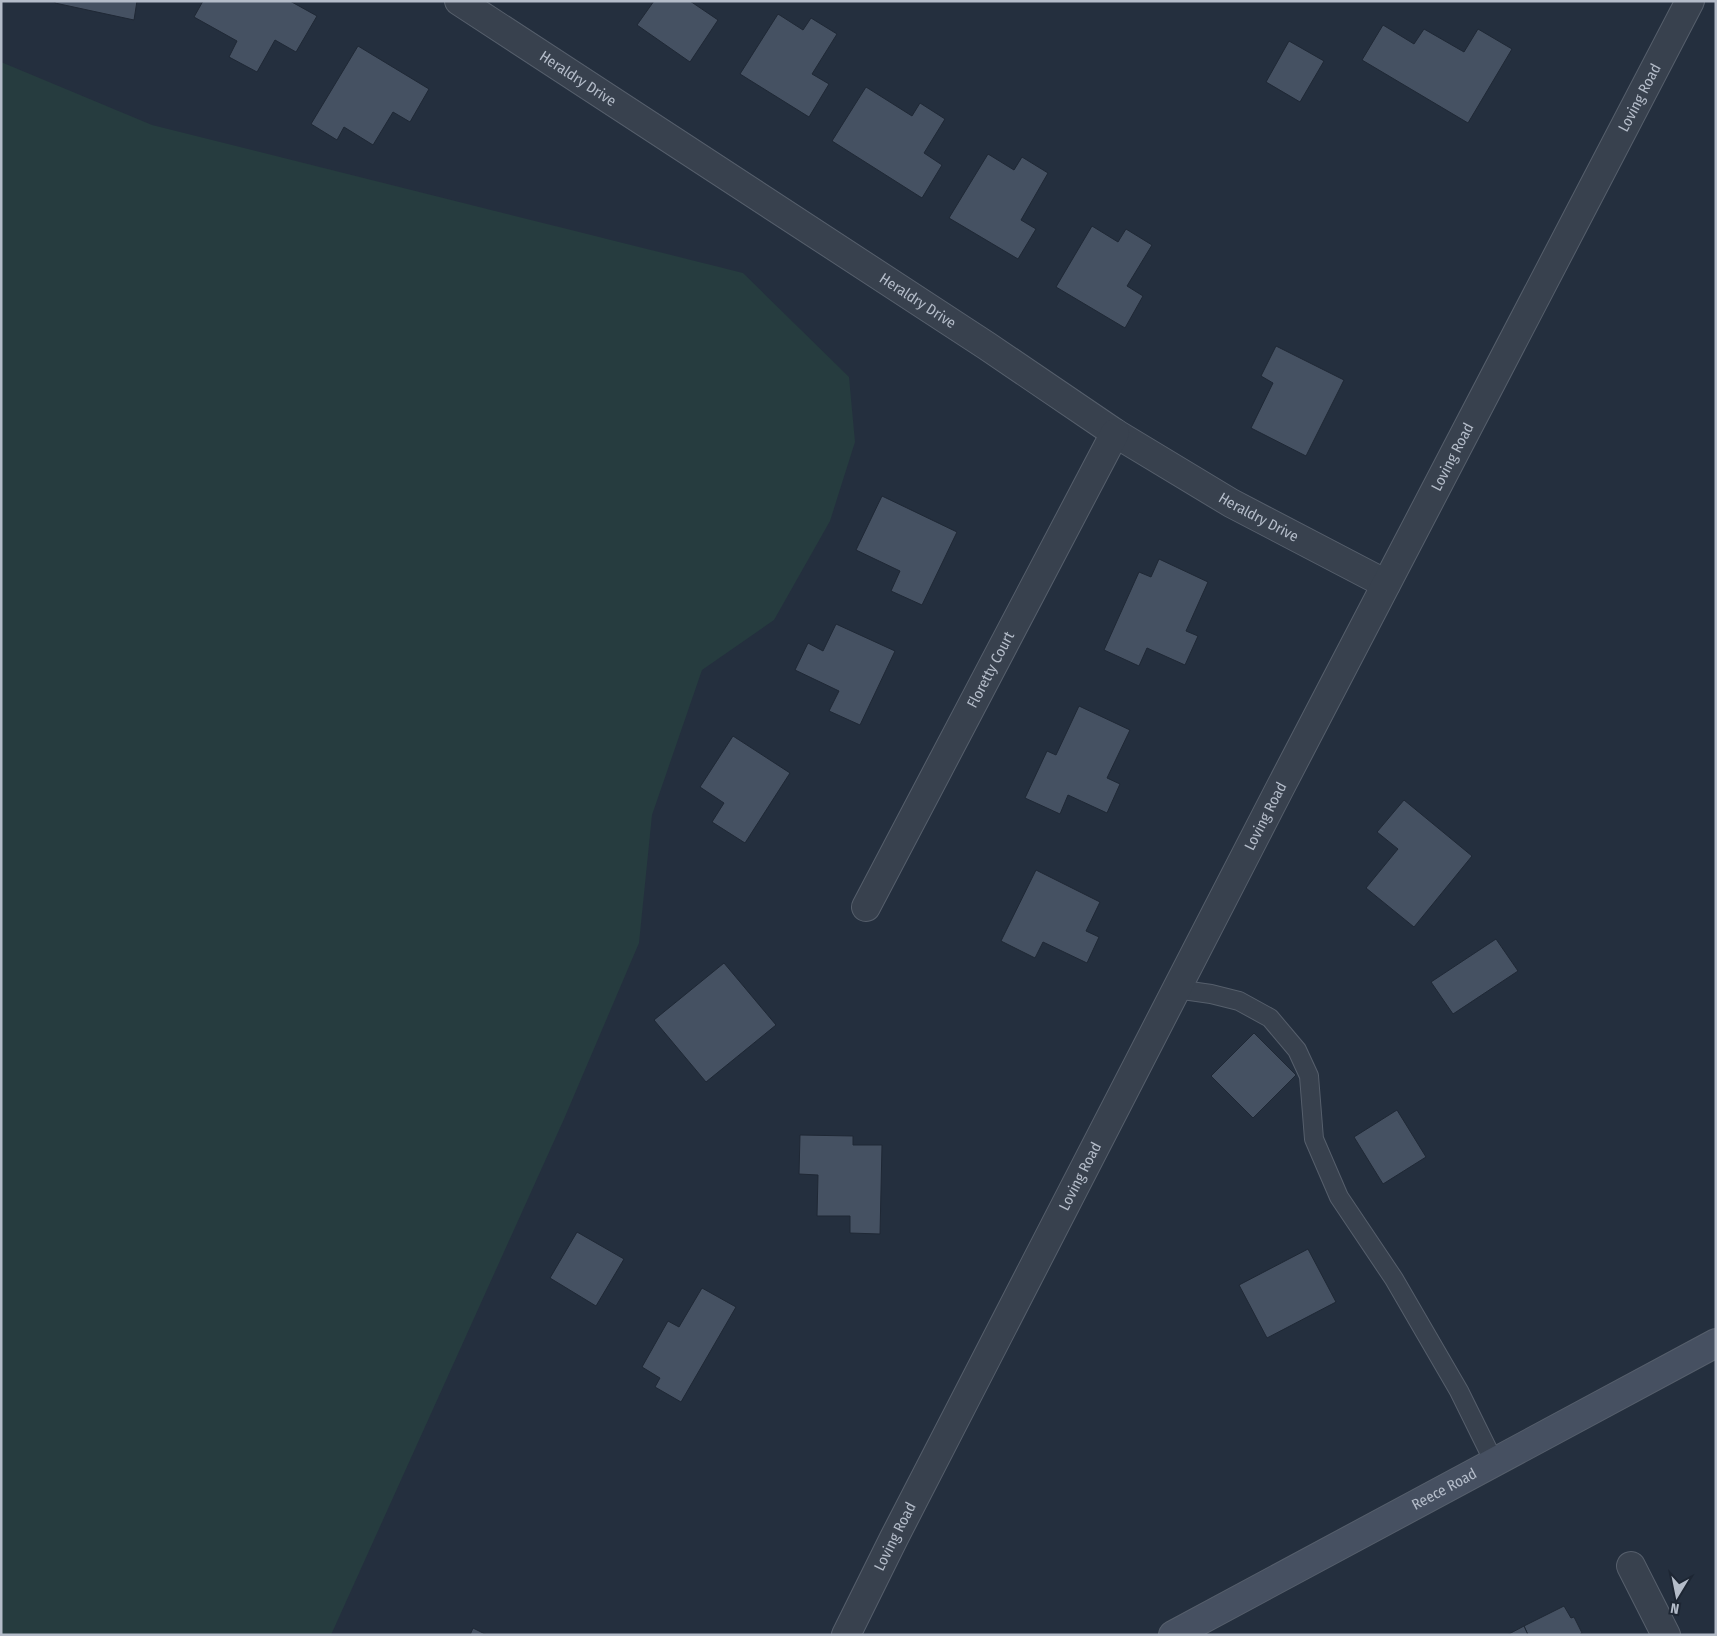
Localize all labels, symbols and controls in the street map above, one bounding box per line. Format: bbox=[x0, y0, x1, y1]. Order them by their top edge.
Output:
street label: Heraldry Drive bbox=[536, 47, 620, 110]
street label: Loving Road bbox=[1614, 61, 1665, 135]
street label: Heraldry Drive bbox=[876, 269, 959, 332]
street label: Loving Road bbox=[1427, 420, 1478, 494]
street label: Heraldry Drive bbox=[1215, 489, 1302, 546]
street label: Floretty Court bbox=[963, 628, 1018, 711]
street label: Loving Road bbox=[1240, 779, 1290, 853]
street label: Loving Road bbox=[1055, 1139, 1105, 1213]
street label: Reece Road bbox=[1409, 1464, 1480, 1514]
street label: Loving Road bbox=[870, 1499, 920, 1574]
north arrow bbox=[1652, 1571, 1702, 1621]
text: N bbox=[1669, 1599, 1680, 1617]

